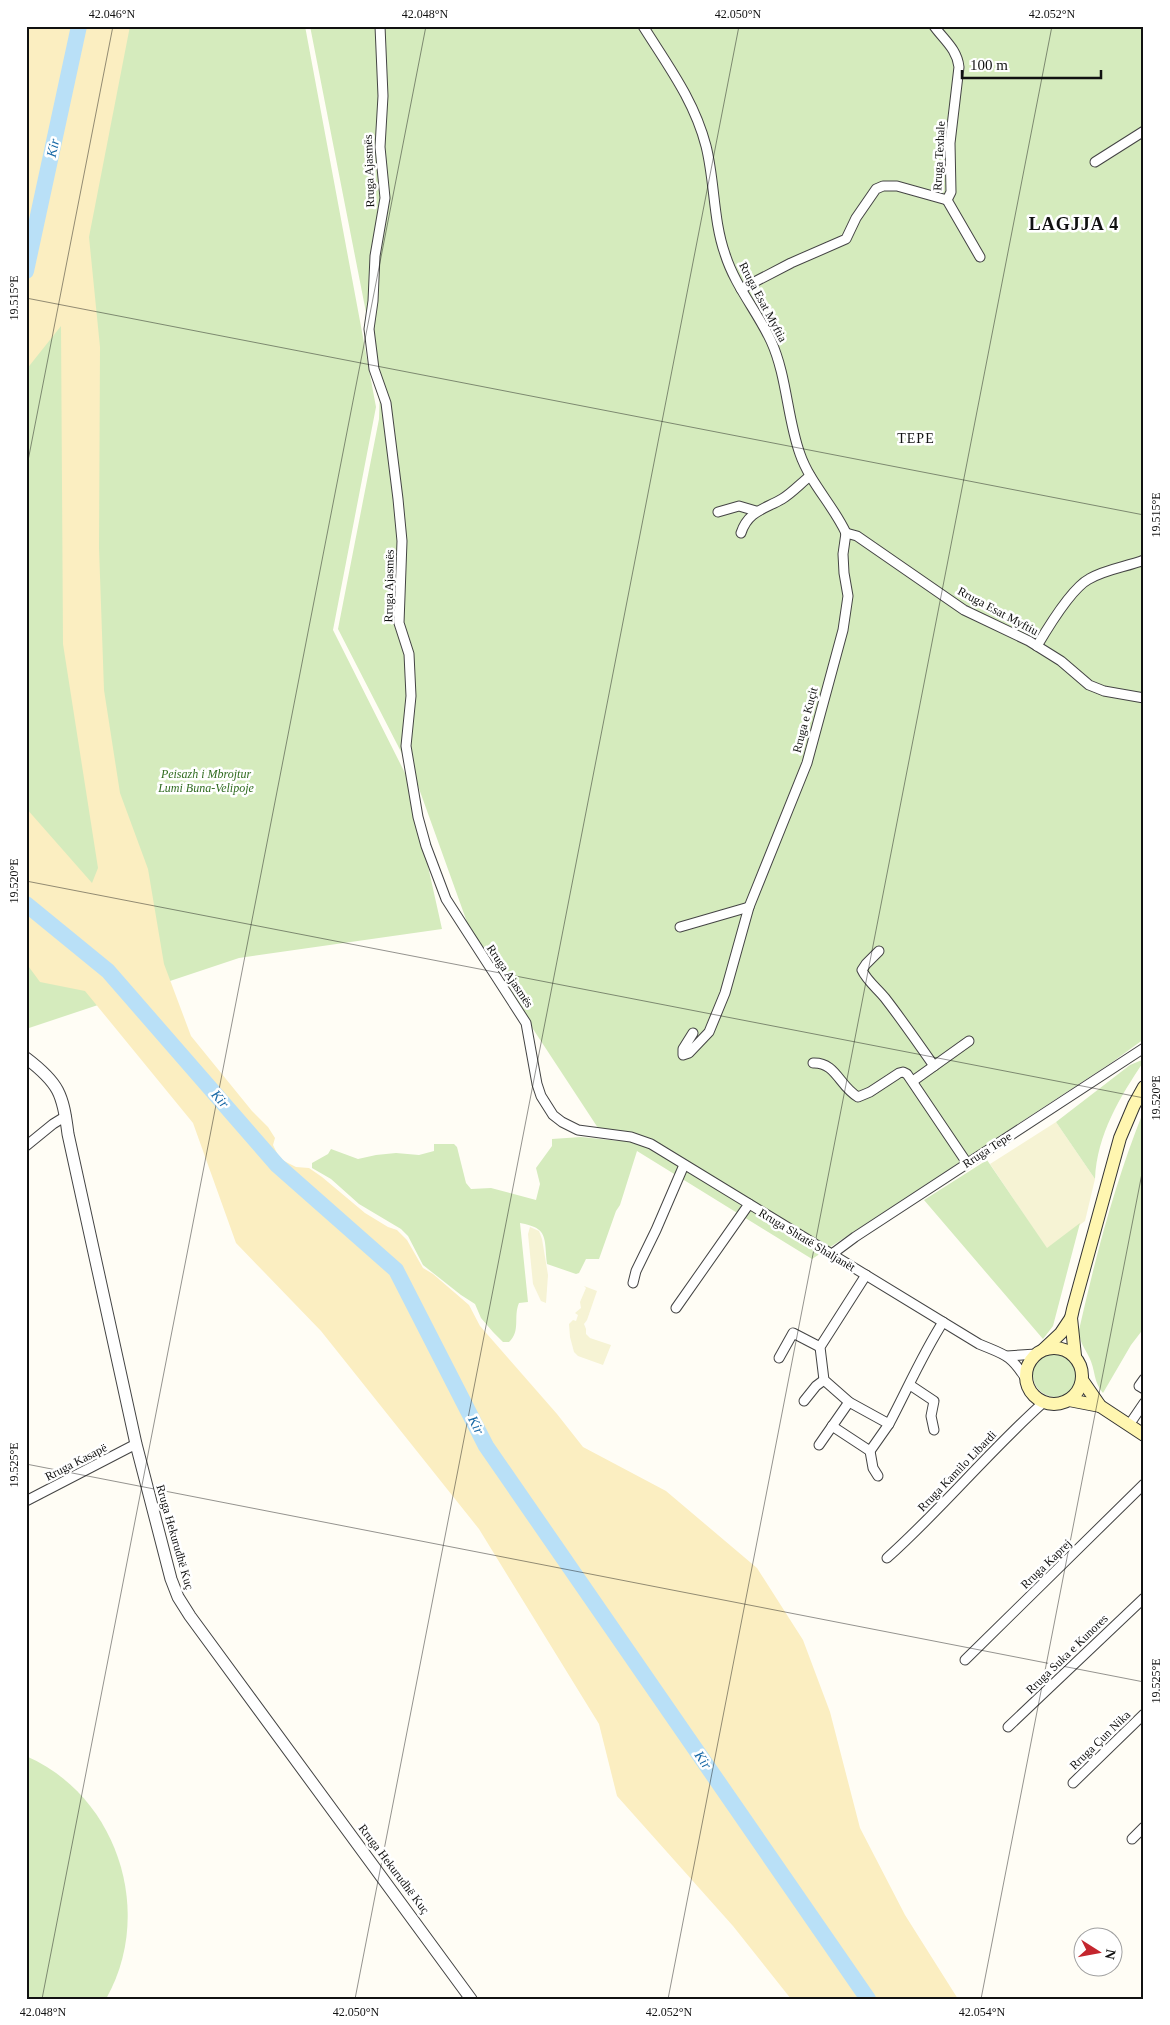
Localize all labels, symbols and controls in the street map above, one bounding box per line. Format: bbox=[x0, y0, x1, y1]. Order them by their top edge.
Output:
text: 42.046°N bbox=[89, 7, 136, 21]
text: 42.048°N bbox=[402, 7, 449, 21]
text: 42.050°N bbox=[715, 7, 762, 21]
text: 42.052°N bbox=[1029, 7, 1076, 21]
scale bar bbox=[962, 48, 1101, 80]
text: 100 m bbox=[970, 57, 1008, 73]
street label: Rruga Texhale bbox=[930, 121, 948, 191]
street label: Rruga Ajasmës bbox=[361, 134, 377, 208]
water label: Kir bbox=[44, 137, 62, 160]
district label: LAGJJA 4 bbox=[1029, 214, 1119, 234]
street label: Rruga Esat Myftia bbox=[736, 260, 790, 345]
text: 19.515°E bbox=[7, 275, 21, 321]
district label: TEPE bbox=[897, 431, 935, 446]
text: 19.515°E bbox=[1149, 492, 1163, 538]
street label: Rruga Ajasmës bbox=[381, 549, 397, 623]
street label: Rruga Esat Myftiu bbox=[955, 584, 1041, 638]
street label: Rruga e Kuçit bbox=[790, 685, 821, 754]
park label: Peisazh i Mbrojtur Lumi Buna-Velipoje bbox=[157, 767, 255, 795]
text: 19.520°E bbox=[7, 858, 21, 904]
street label: Rruga Ajasmës bbox=[484, 942, 536, 1010]
text: 19.520°E bbox=[1149, 1075, 1163, 1121]
water label: Kir bbox=[208, 1086, 232, 1111]
street label: Rruga Tepe bbox=[960, 1129, 1014, 1171]
street label: Rruga Shtatë Shaljanët bbox=[756, 1206, 858, 1275]
water label: Kir bbox=[465, 1412, 487, 1437]
street label: Rruga Kamilo Libardi bbox=[915, 1427, 1000, 1514]
street label: Rruga Kasapë bbox=[43, 1440, 109, 1484]
text: 19.525°E bbox=[7, 1442, 21, 1488]
street label: Rruga Hekurudhë Kuç bbox=[153, 1483, 197, 1591]
street label: Rruga Kaprej bbox=[1018, 1536, 1074, 1592]
street label: Rruga Suka e Kunores bbox=[1023, 1611, 1111, 1697]
text: 19.525°E bbox=[1149, 1658, 1163, 1704]
street label: Rruga Çun Nika bbox=[1067, 1707, 1134, 1772]
water label: Kir bbox=[691, 1747, 715, 1772]
street label: Rruga Hekurudhë Kuç bbox=[356, 1821, 432, 1917]
north arrow bbox=[1072, 1928, 1122, 1978]
text: N bbox=[1102, 1948, 1119, 1961]
text: 42.048°N bbox=[20, 2005, 67, 2019]
text: 42.050°N bbox=[333, 2005, 380, 2019]
text: 42.052°N bbox=[646, 2005, 693, 2019]
text: 42.054°N bbox=[959, 2005, 1006, 2019]

